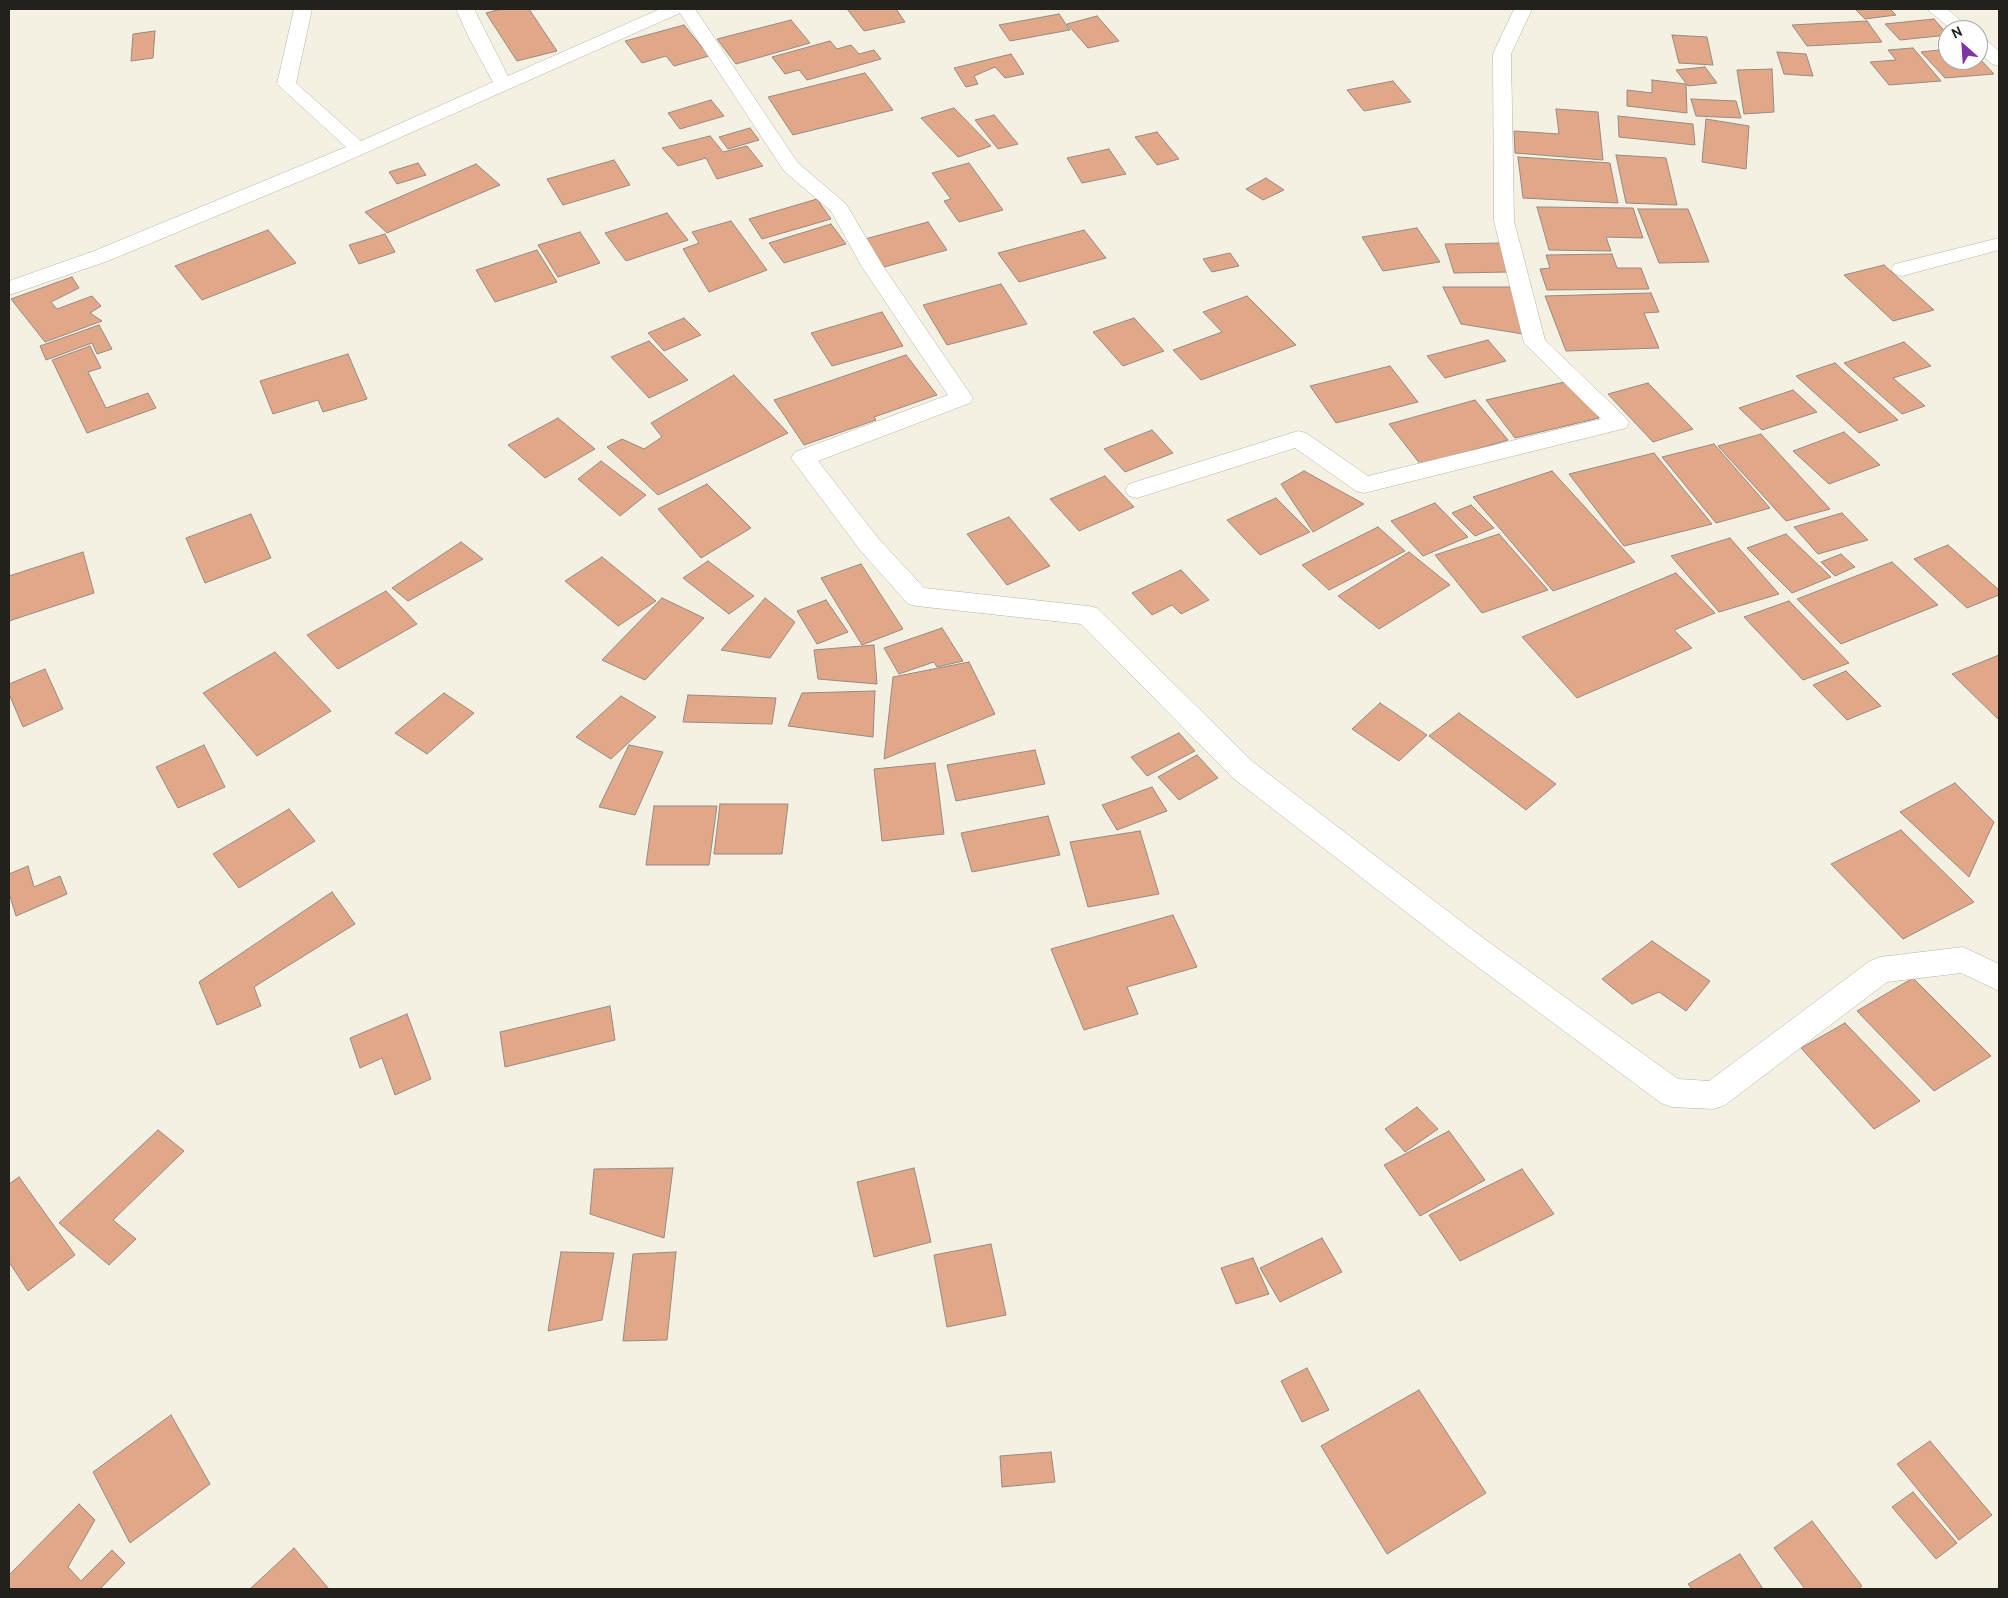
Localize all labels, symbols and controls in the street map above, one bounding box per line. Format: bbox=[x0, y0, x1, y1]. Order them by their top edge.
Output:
north arrow bbox=[1938, 20, 1988, 70]
text: N bbox=[1948, 22, 1965, 43]

